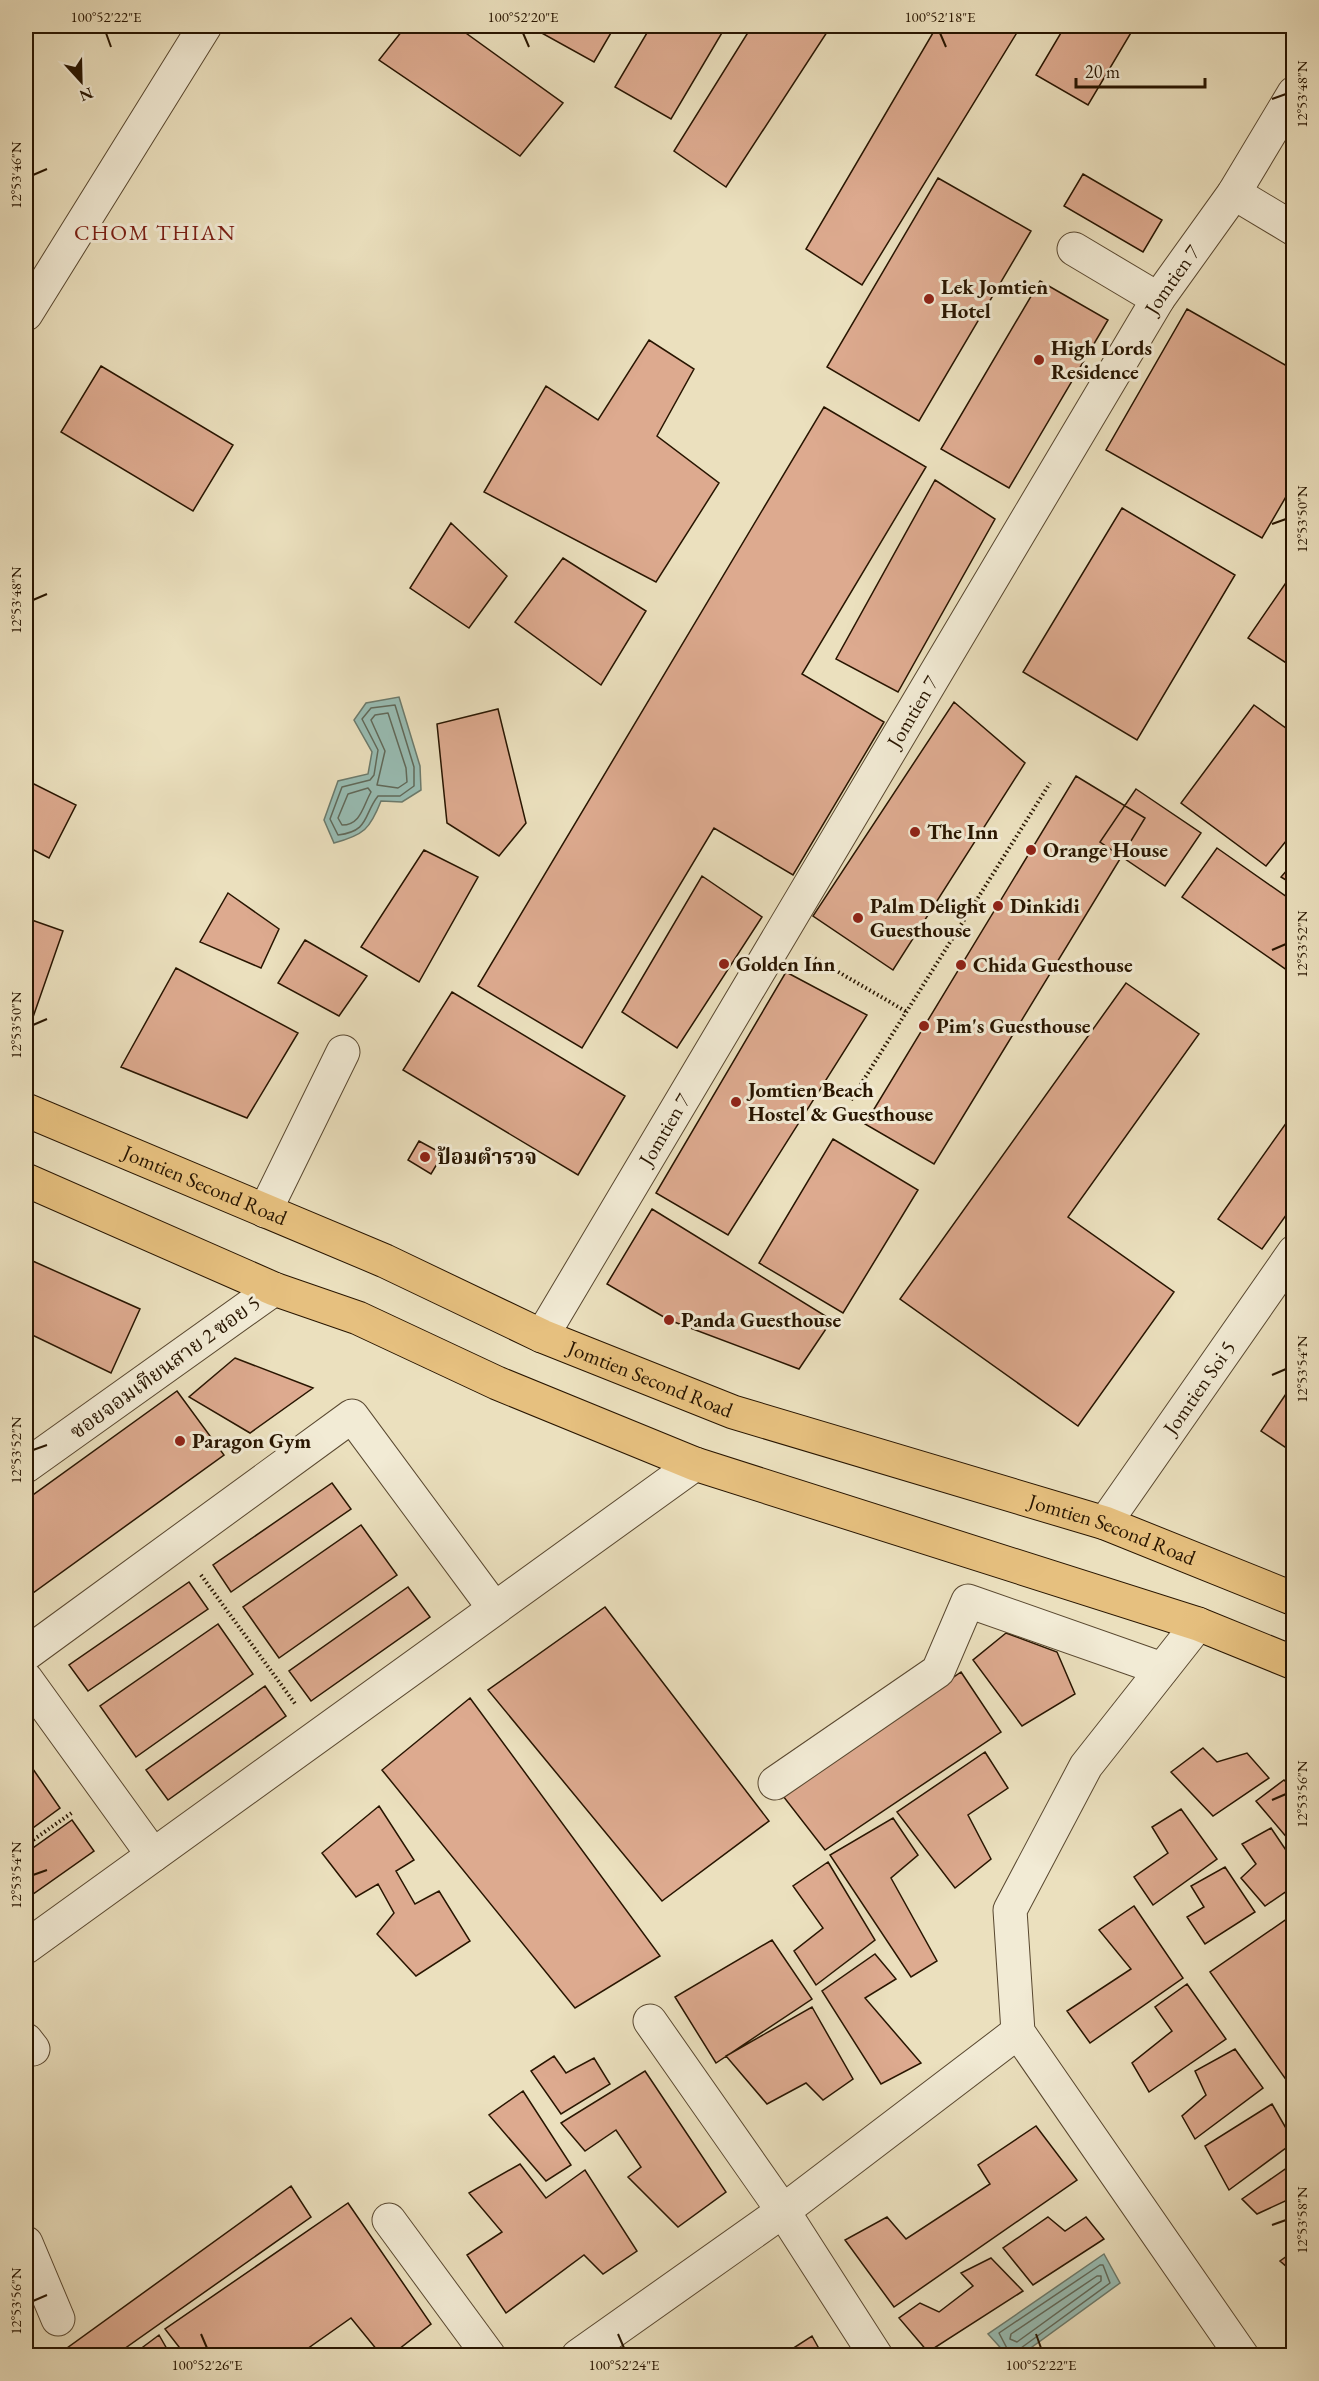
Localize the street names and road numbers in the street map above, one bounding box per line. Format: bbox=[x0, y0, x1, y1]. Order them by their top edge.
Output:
street label: Jomtien 7 bbox=[1137, 239, 1206, 321]
street label: Jomtien 7 bbox=[879, 670, 945, 754]
street label: Jomtien 7 bbox=[631, 1088, 696, 1172]
street label: Jomtien Second Road bbox=[117, 1138, 291, 1231]
street label: ซอยจอมเทียนสาย 2 ซอย 5 bbox=[64, 1288, 265, 1445]
street label: Jomtien Second Road bbox=[562, 1333, 737, 1424]
street label: Jomtien Soi 5 bbox=[1156, 1335, 1241, 1441]
street label: Jomtien Second Road bbox=[1024, 1486, 1200, 1571]

